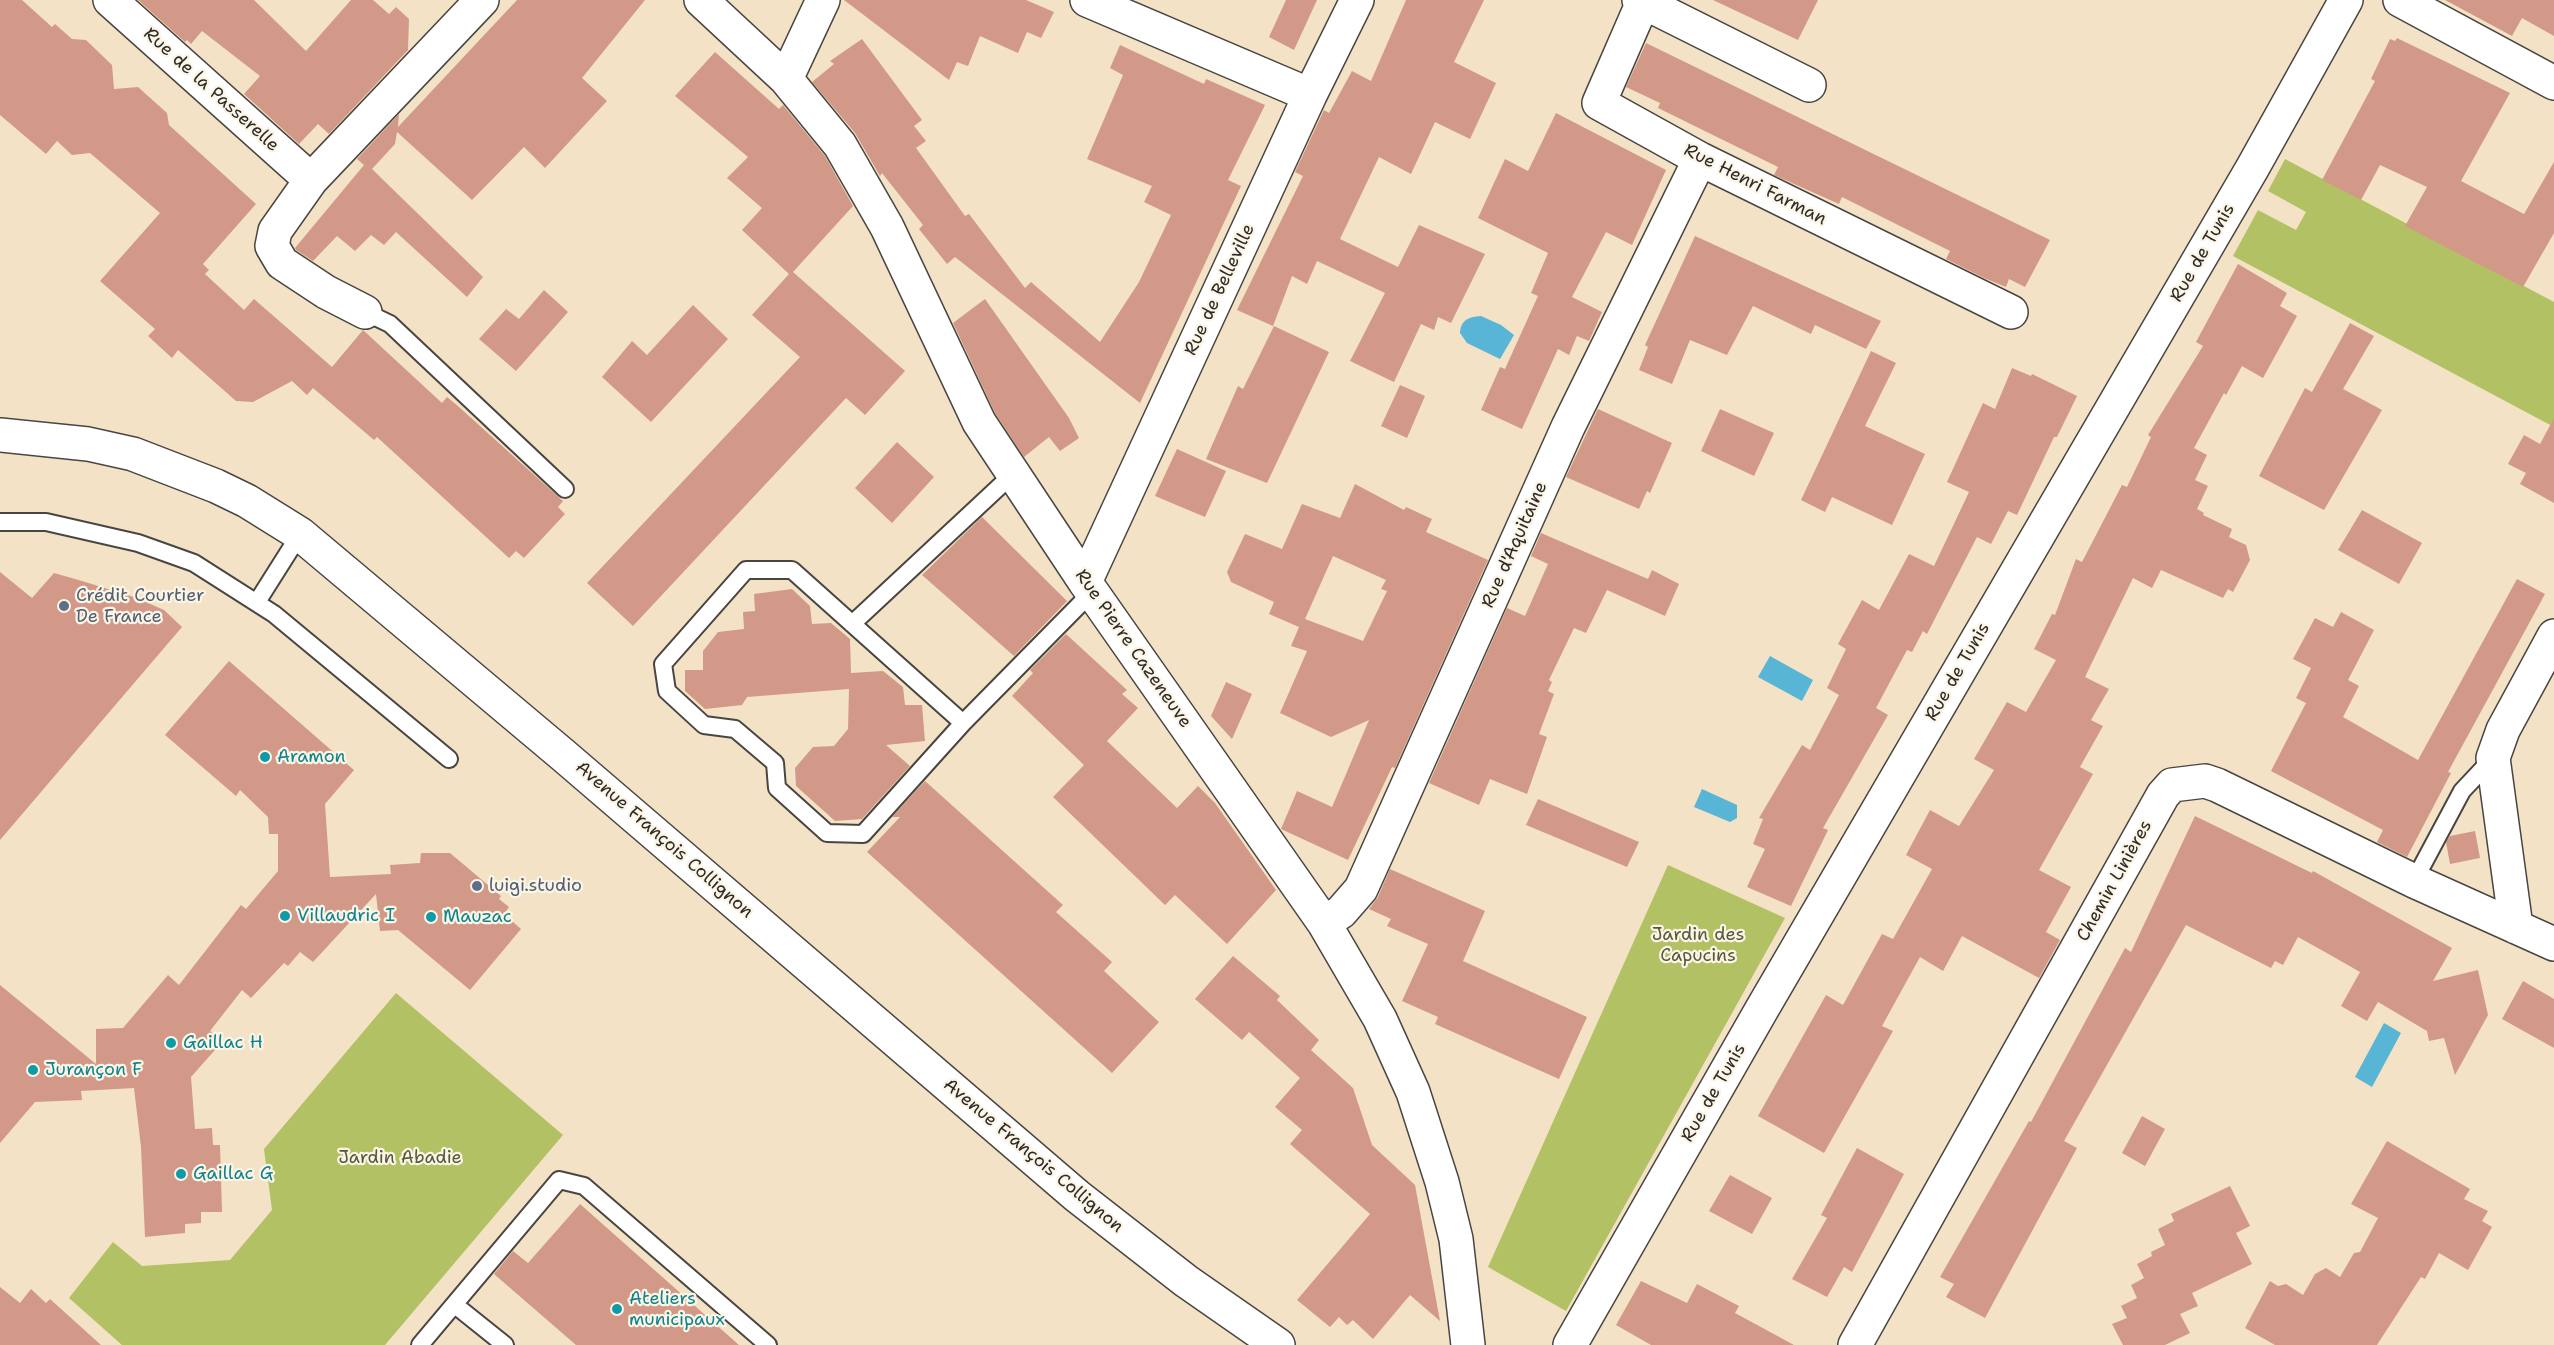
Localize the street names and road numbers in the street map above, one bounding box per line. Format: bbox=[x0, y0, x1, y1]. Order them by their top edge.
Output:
street label: Rue de la Passerelle bbox=[139, 23, 283, 157]
street label: Rue Henri Farman bbox=[1680, 140, 1830, 230]
street label: Rue de Tunis bbox=[2166, 200, 2240, 306]
street label: Rue de Belleville bbox=[1180, 221, 1260, 359]
street label: Rue d'Aquitaine bbox=[1478, 479, 1552, 611]
street label: Rue Pierre Cazeneuve bbox=[1070, 566, 1196, 732]
street label: Rue de Tunis bbox=[1921, 619, 1995, 725]
street label: Avenue François Collignon bbox=[571, 757, 757, 923]
street label: Chemin Linières bbox=[2073, 817, 2157, 945]
street label: Rue de Tunis bbox=[1677, 1040, 1751, 1146]
street label: Avenue François Collignon bbox=[939, 1074, 1127, 1238]

